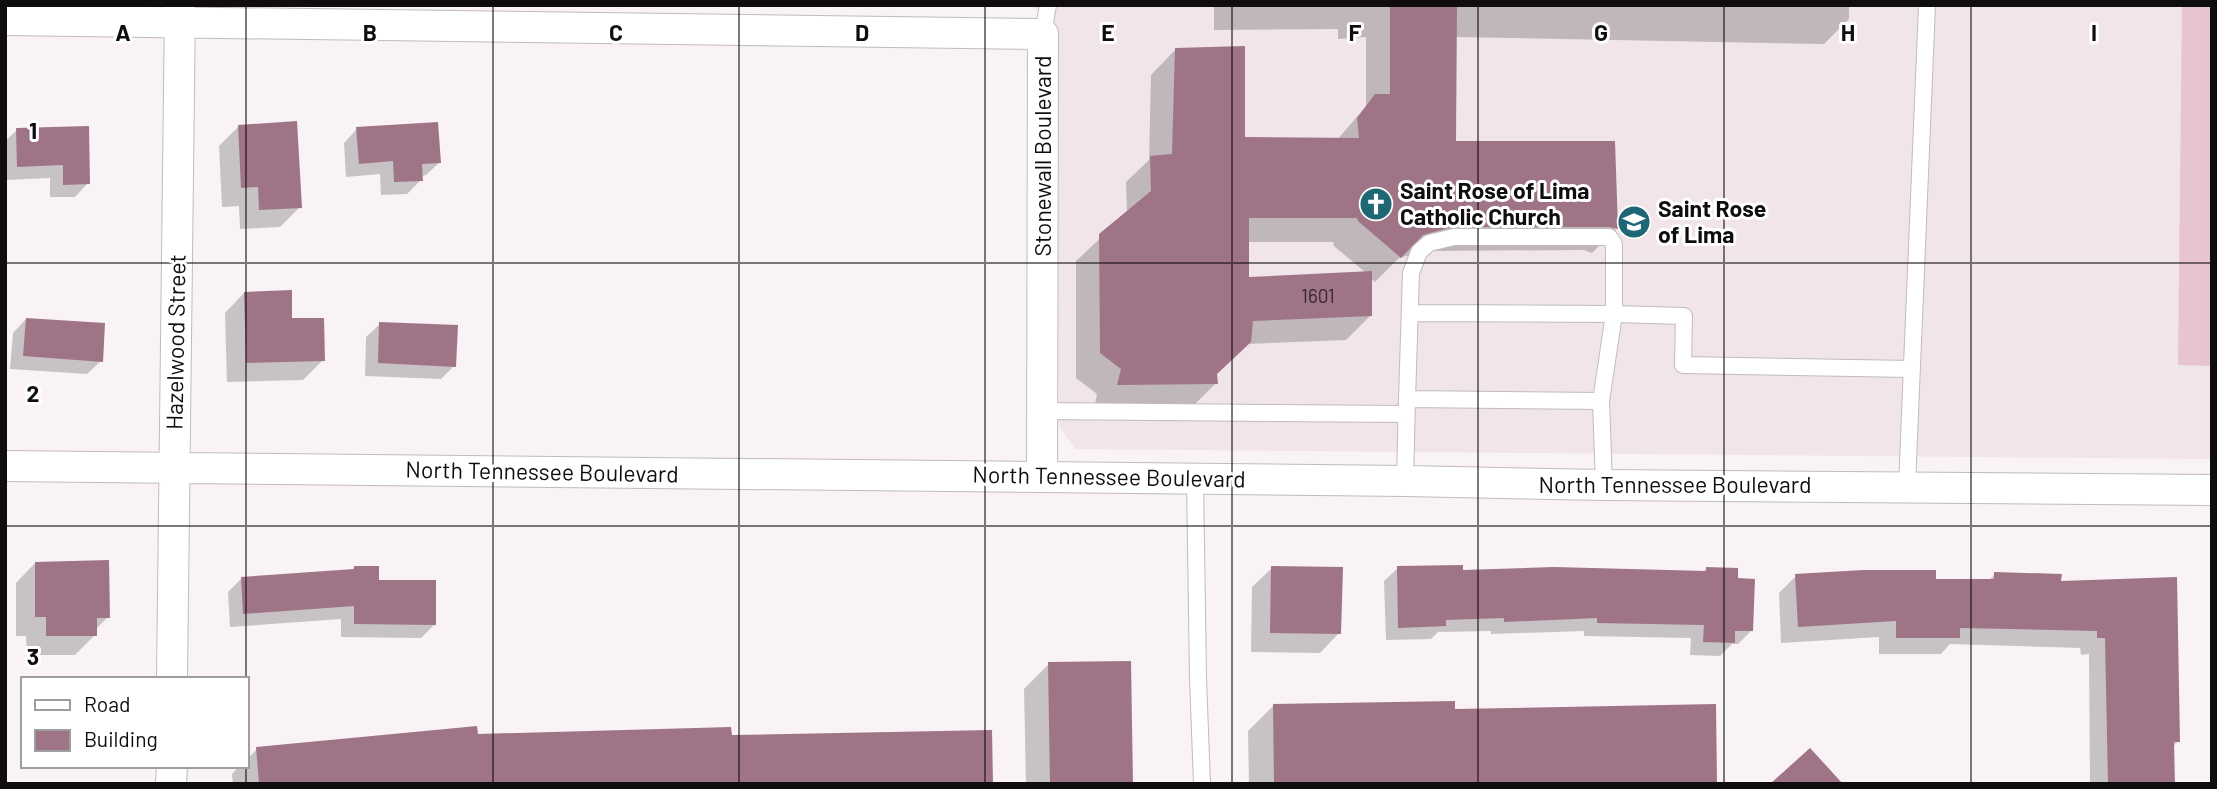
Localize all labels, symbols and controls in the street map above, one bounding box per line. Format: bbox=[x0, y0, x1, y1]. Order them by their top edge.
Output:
text: A bbox=[115, 18, 131, 46]
text: B bbox=[363, 18, 377, 46]
text: C bbox=[609, 18, 623, 46]
text: D bbox=[855, 18, 869, 46]
text: E bbox=[1101, 18, 1115, 46]
text: F bbox=[1349, 18, 1362, 46]
text: G bbox=[1594, 18, 1608, 46]
text: H bbox=[1841, 18, 1855, 46]
text: I bbox=[2091, 18, 2097, 46]
street label: Stonewall Boulevard bbox=[1028, 55, 1056, 257]
text: 1 bbox=[29, 116, 37, 144]
place label: Saint Rose of Lima Catholic Church bbox=[1400, 176, 1589, 230]
church icon: Saint Rose of Lima Catholic Church bbox=[1357, 185, 1395, 223]
place label: Saint Rose of Lima bbox=[1658, 194, 1766, 248]
school or university icon: Saint Rose of Lima bbox=[1615, 203, 1653, 241]
street label: Hazelwood Street bbox=[159, 254, 191, 430]
house number: 1601 bbox=[1301, 284, 1335, 307]
text: 2 bbox=[27, 379, 39, 407]
street label: North Tennessee Boulevard bbox=[405, 455, 679, 487]
street label: North Tennessee Boulevard bbox=[972, 460, 1246, 492]
street label: North Tennessee Boulevard bbox=[1538, 470, 1812, 498]
text: 3 bbox=[27, 642, 39, 670]
legend bbox=[21, 677, 248, 768]
text: Road bbox=[84, 691, 130, 716]
text: Building bbox=[84, 726, 158, 751]

